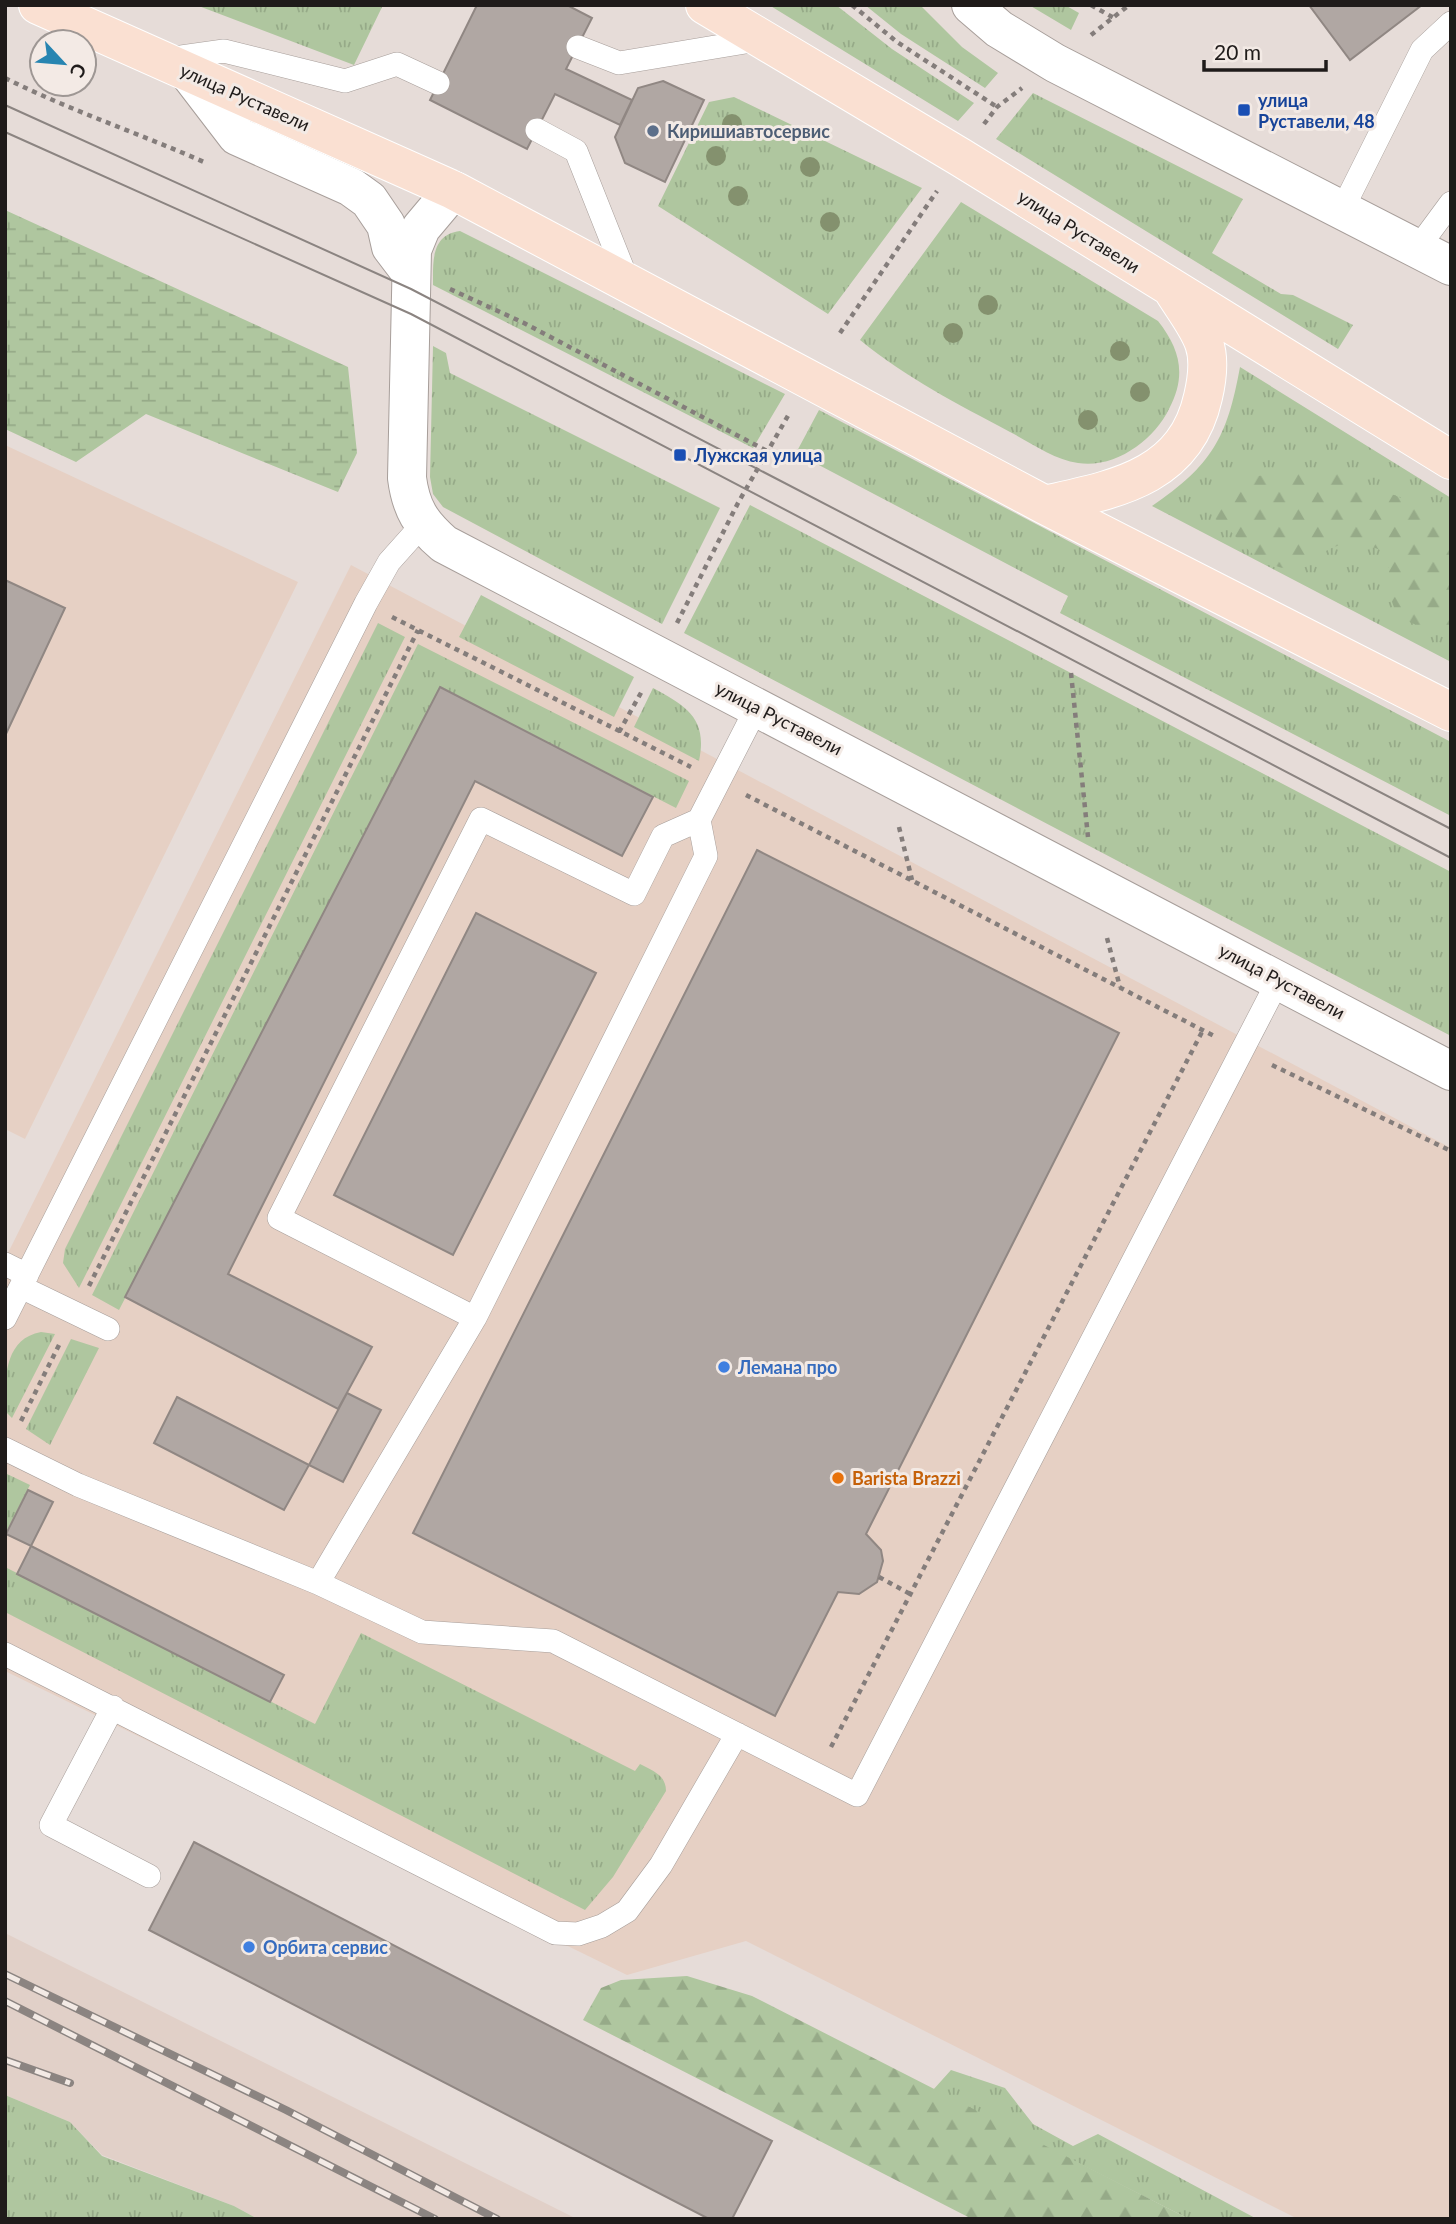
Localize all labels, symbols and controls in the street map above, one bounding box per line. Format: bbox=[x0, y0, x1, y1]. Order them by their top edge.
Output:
north arrow bbox=[28, 28, 98, 98]
scale bar bbox=[1204, 28, 1326, 72]
text: 20 m bbox=[1214, 39, 1261, 64]
street label: улица Руставели bbox=[177, 59, 313, 135]
text: С bbox=[65, 60, 92, 82]
place label: улица Руставели, 48 bbox=[1258, 89, 1375, 132]
marker: улица Руставели, 48 bbox=[1236, 102, 1252, 118]
place label: Киришиавтосервис bbox=[667, 120, 830, 142]
marker: Киришиавтосервис bbox=[645, 123, 661, 139]
street label: улица Руставели bbox=[1014, 185, 1144, 277]
place label: Лужская улица bbox=[693, 444, 822, 466]
marker: Лужская улица bbox=[672, 447, 688, 463]
street label: улица Руставели bbox=[712, 677, 846, 759]
street label: улица Руставели bbox=[1215, 939, 1349, 1023]
place label: Лемана про bbox=[737, 1356, 837, 1378]
marker: Лемана про bbox=[716, 1359, 732, 1375]
place label: Barista Brazzi bbox=[852, 1467, 961, 1489]
marker: Barista Brazzi bbox=[830, 1470, 846, 1486]
place label: Орбита сервис bbox=[263, 1936, 388, 1958]
marker: Орбита сервис bbox=[241, 1939, 257, 1955]

